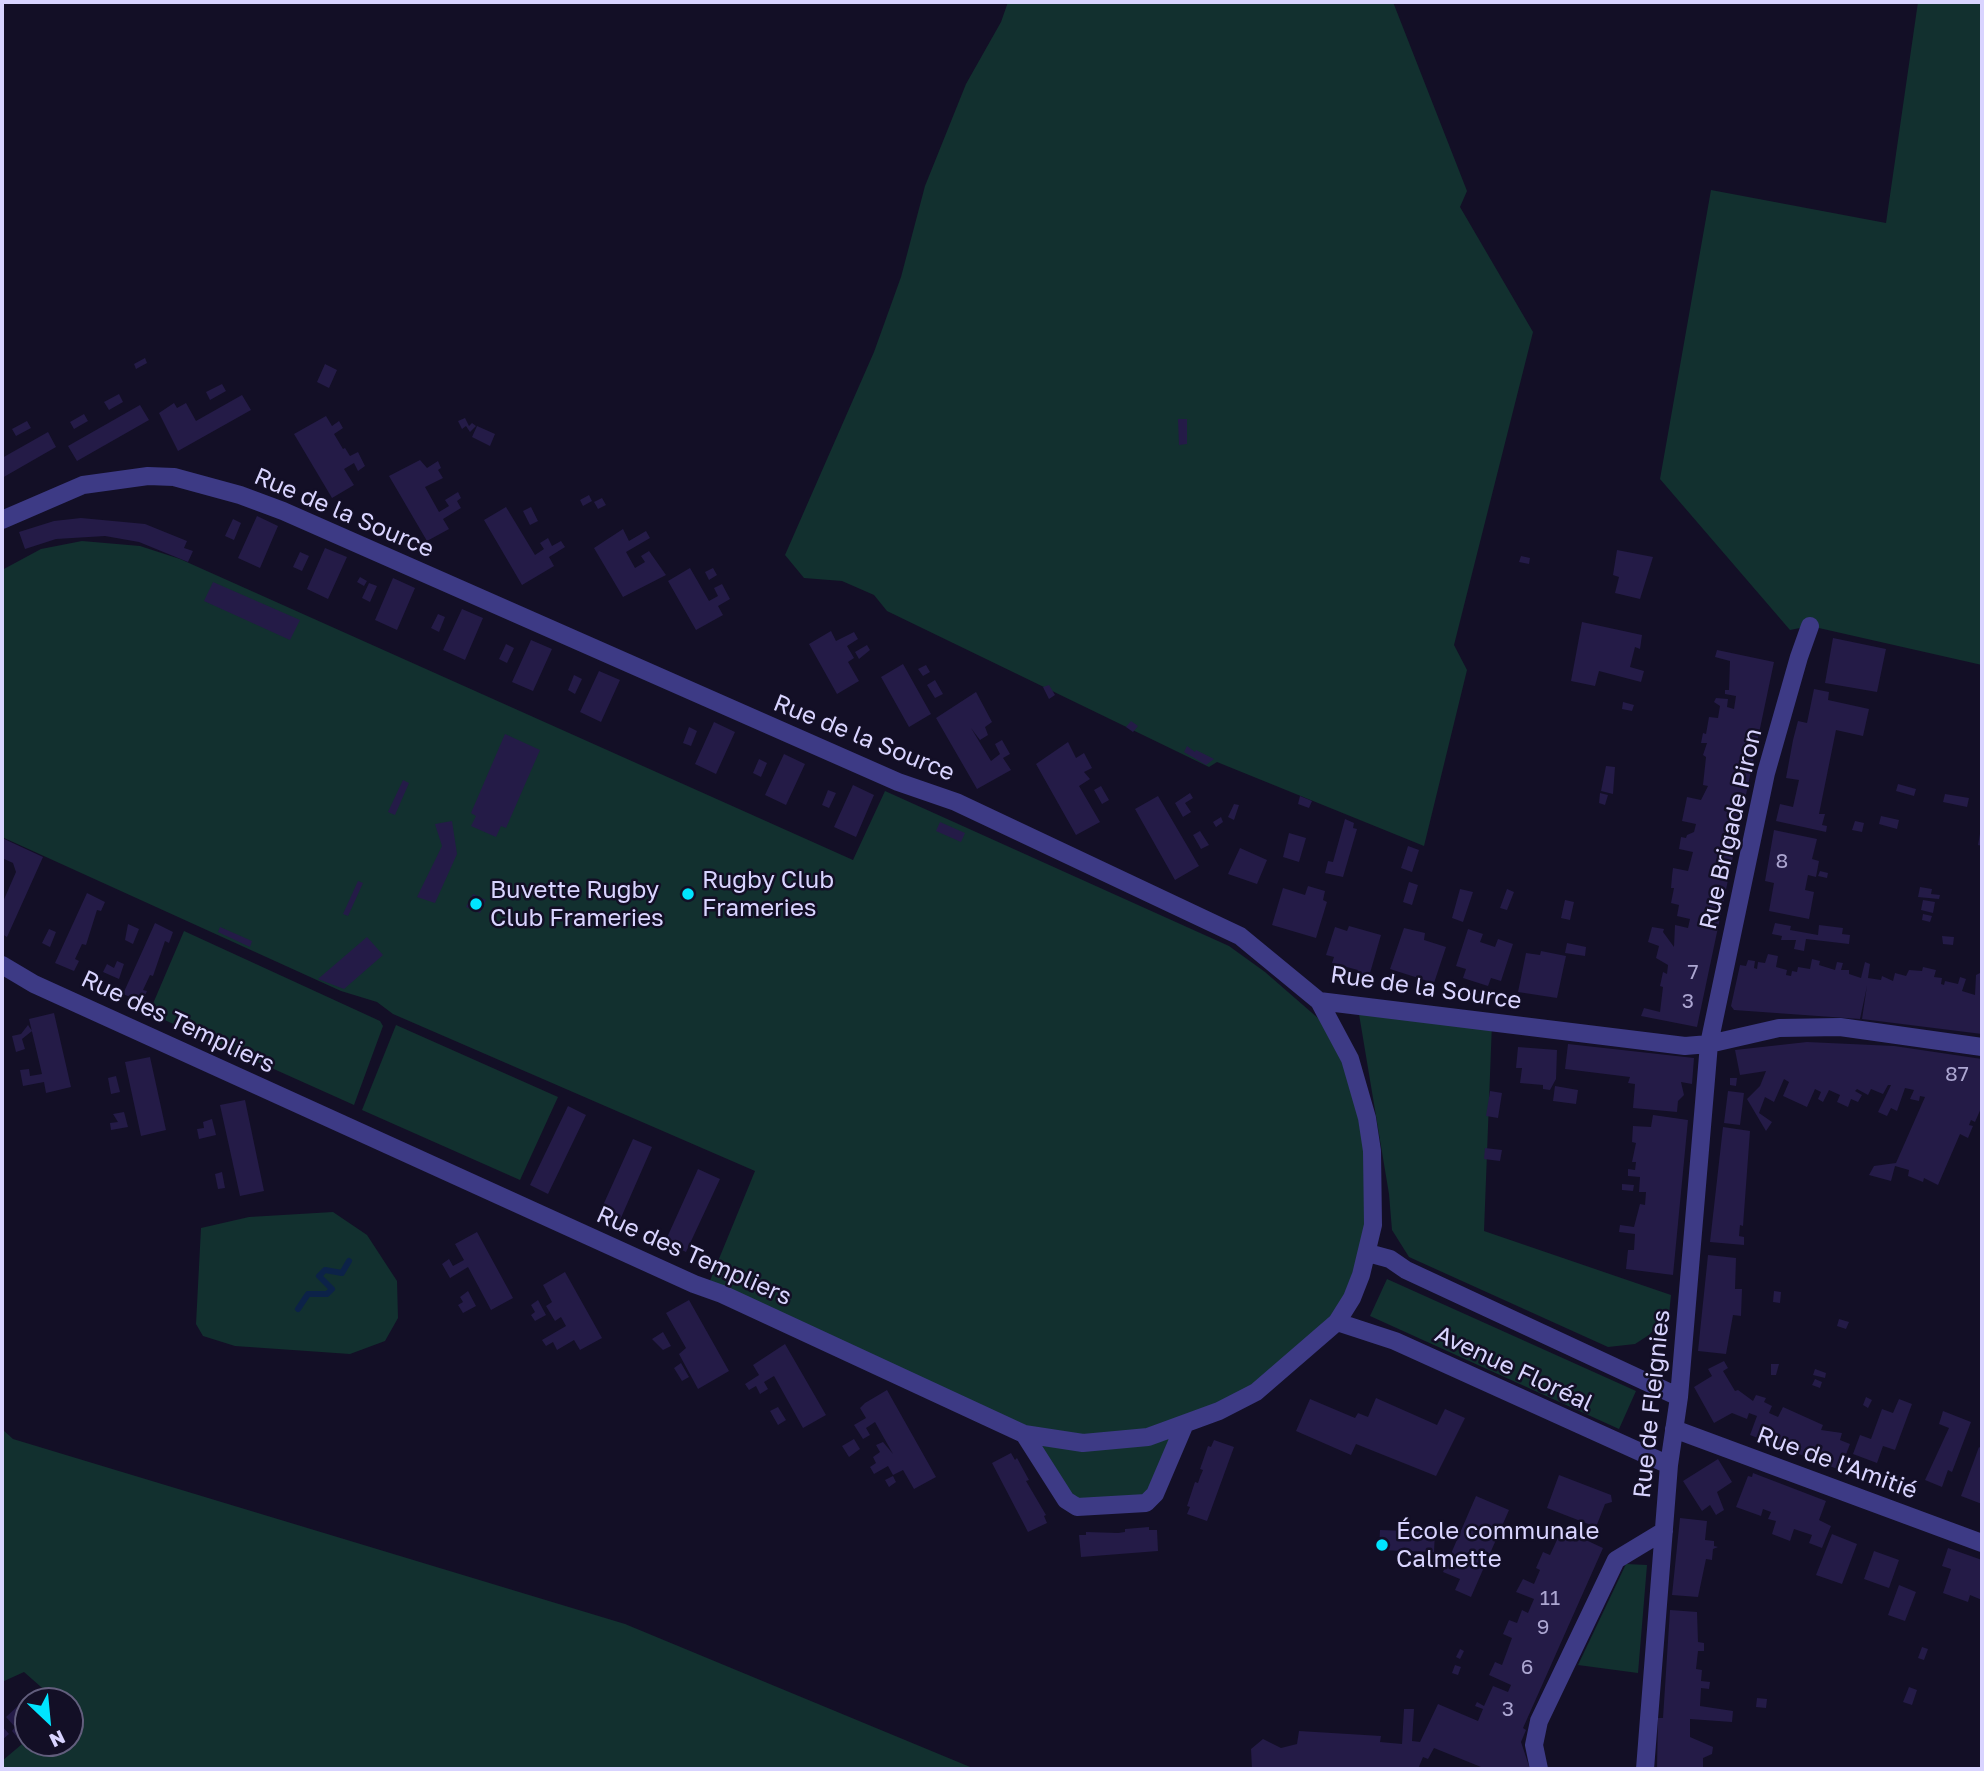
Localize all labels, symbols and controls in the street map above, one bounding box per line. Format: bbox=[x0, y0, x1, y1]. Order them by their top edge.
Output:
street label: Rue de la Source bbox=[250, 462, 438, 564]
street label: Rue de la Source bbox=[769, 689, 959, 787]
street label: Rue Brigade Piron bbox=[1694, 726, 1768, 932]
house number: 8 bbox=[1776, 848, 1788, 874]
place label: Rugby Club Frameries bbox=[702, 866, 834, 922]
place label: Buvette Rugby Club Frameries bbox=[490, 876, 664, 932]
marker: Rugby Club Frameries bbox=[680, 886, 696, 902]
marker: Buvette Rugby Club Frameries bbox=[468, 896, 484, 912]
house number: 7 bbox=[1687, 959, 1699, 985]
street label: Rue de la Source bbox=[1329, 960, 1523, 1016]
street label: Rue des Templiers bbox=[77, 964, 279, 1080]
house number: 3 bbox=[1682, 988, 1694, 1014]
house number: 87 bbox=[1945, 1061, 1969, 1087]
street label: Rue des Templiers bbox=[592, 1200, 796, 1312]
street label: Rue de Fleignies bbox=[1628, 1308, 1676, 1500]
street label: Avenue Floréal bbox=[1430, 1320, 1598, 1418]
street label: Rue de l'Amitié bbox=[1753, 1421, 1921, 1505]
place label: École communale Calmette bbox=[1396, 1517, 1599, 1573]
marker: École communale Calmette bbox=[1374, 1537, 1390, 1553]
house number: 11 bbox=[1540, 1585, 1560, 1611]
house number: 9 bbox=[1537, 1614, 1549, 1640]
house number: 6 bbox=[1521, 1654, 1533, 1680]
north arrow bbox=[14, 1687, 84, 1757]
house number: 3 bbox=[1502, 1696, 1514, 1722]
text: N bbox=[46, 1726, 69, 1753]

